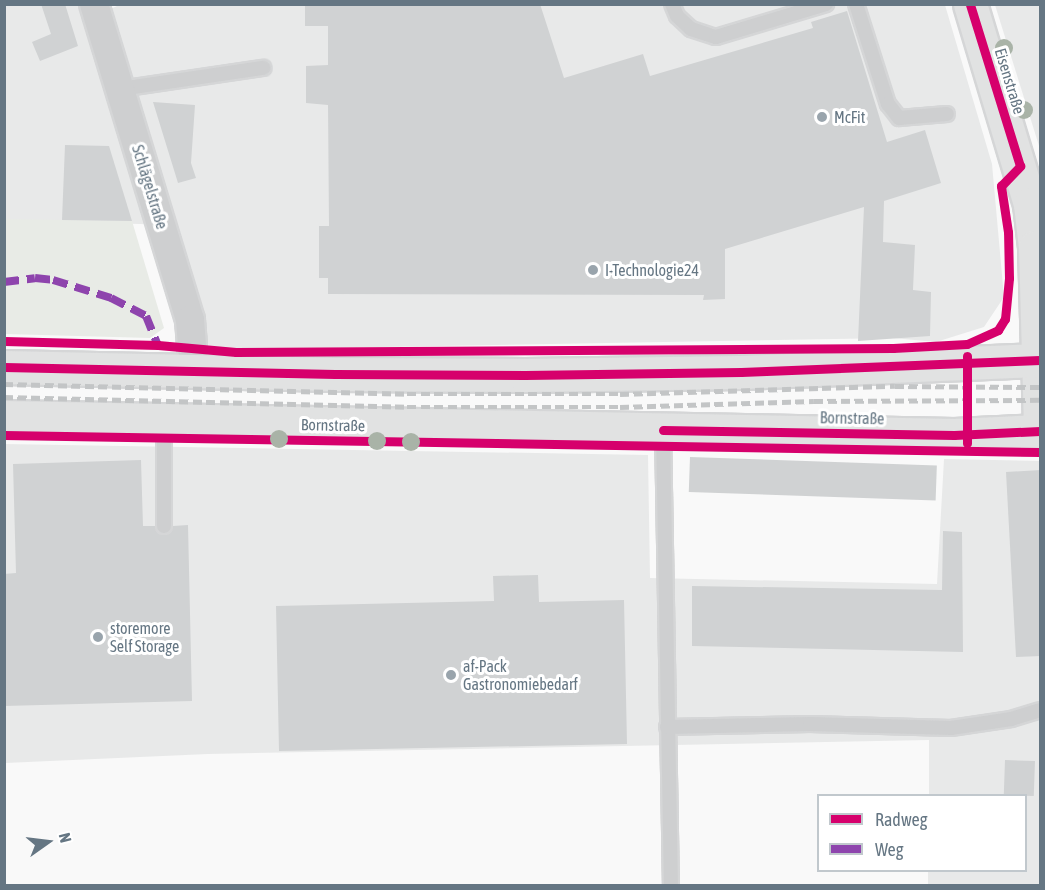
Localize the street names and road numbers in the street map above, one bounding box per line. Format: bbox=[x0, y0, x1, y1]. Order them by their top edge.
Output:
street label: Eisenstraße bbox=[991, 46, 1029, 116]
street label: Schlägelstraße bbox=[128, 143, 172, 231]
street label: Bornstraße bbox=[820, 408, 884, 428]
street label: Bornstraße bbox=[301, 415, 365, 435]

